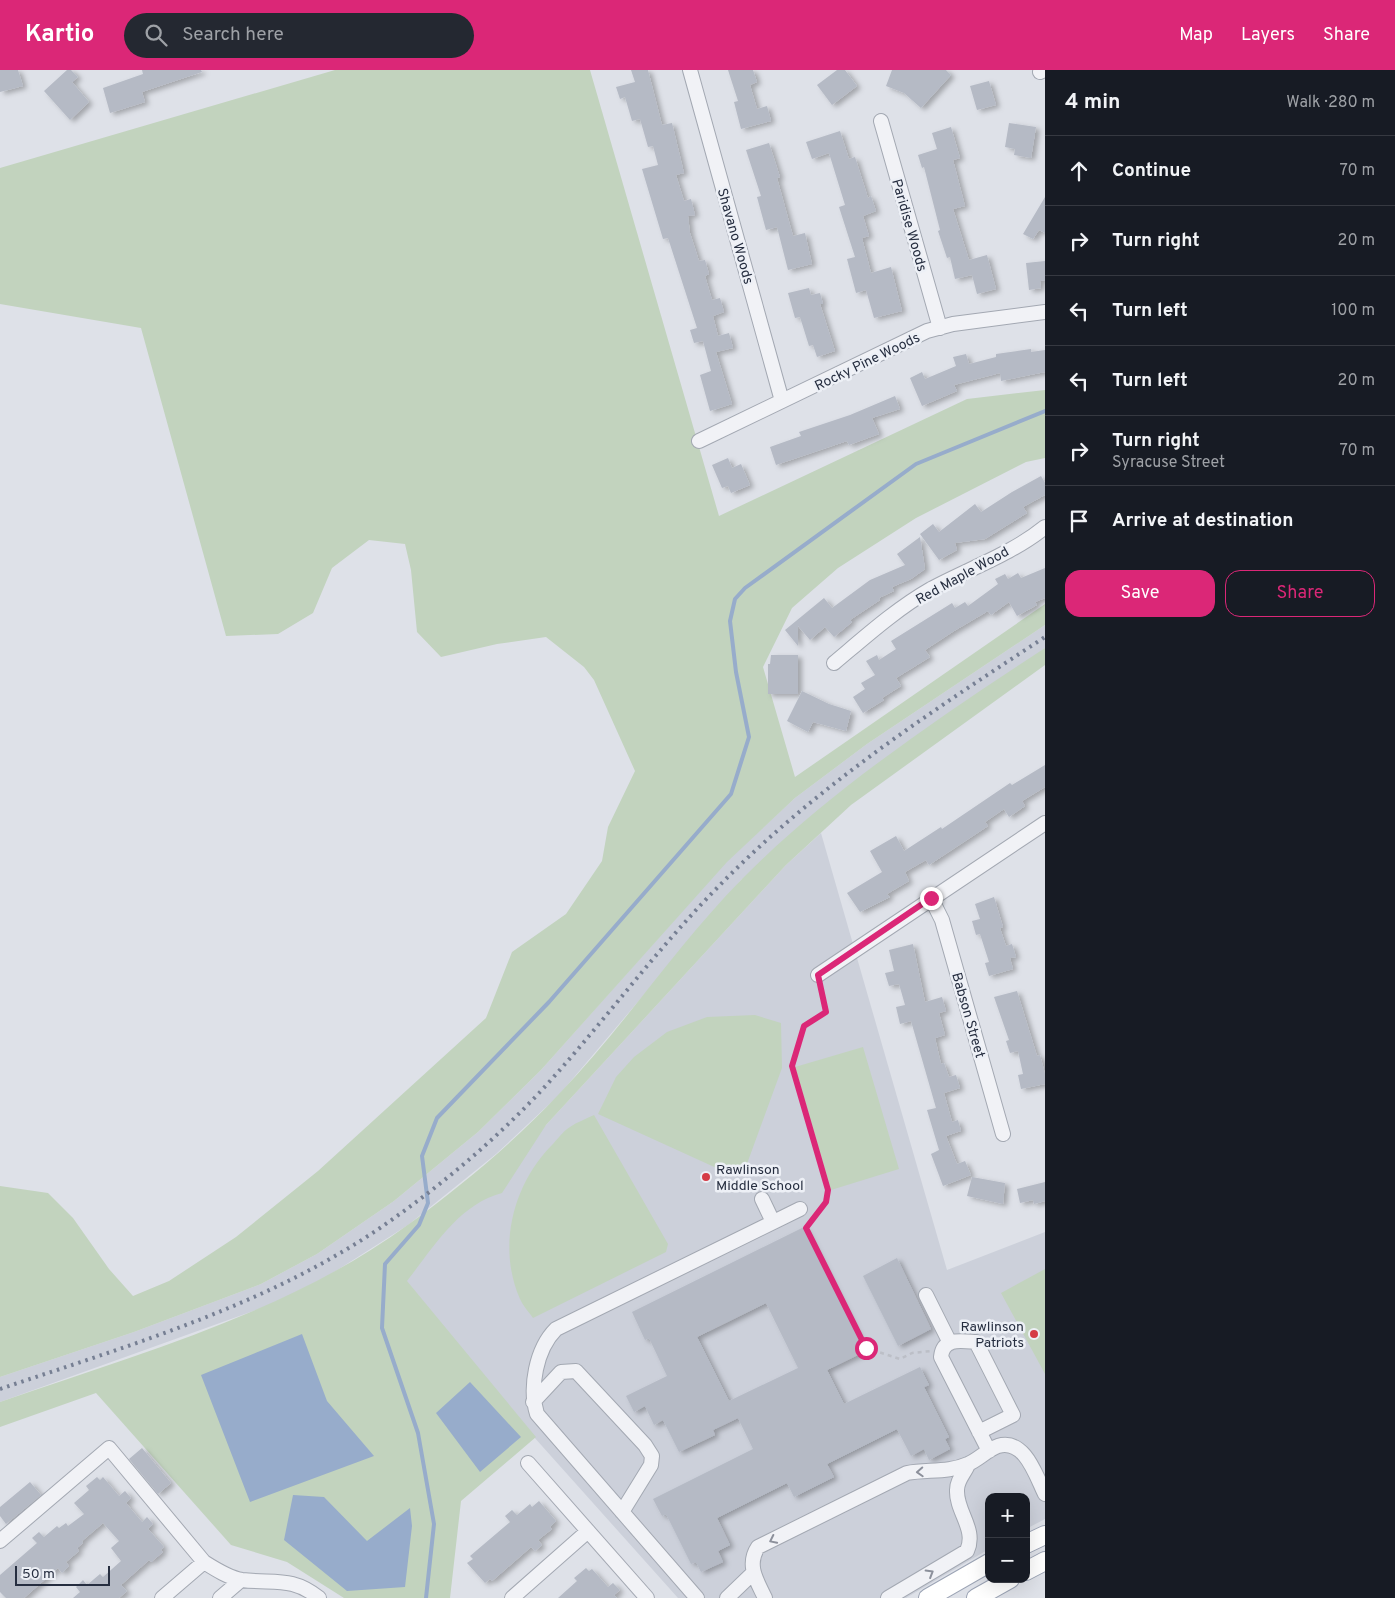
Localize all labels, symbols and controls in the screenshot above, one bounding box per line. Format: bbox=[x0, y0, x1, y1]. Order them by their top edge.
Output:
search box bbox=[124, 13, 474, 58]
text: Kartio bbox=[25, 20, 94, 50]
icon: search bbox=[142, 21, 170, 49]
text: Search here bbox=[182, 23, 284, 47]
text: Map bbox=[1179, 24, 1213, 47]
text: Layers bbox=[1241, 24, 1295, 47]
text: Share bbox=[1323, 24, 1370, 47]
text: 4 min bbox=[1065, 89, 1121, 116]
text: Walk · 280 m bbox=[1286, 93, 1375, 113]
icon: ahead bbox=[1065, 157, 1093, 185]
text: Continue bbox=[1112, 159, 1191, 183]
text: 70 m bbox=[1340, 161, 1375, 181]
street label: Paridise Woods bbox=[887, 177, 930, 274]
street label: Shavano Woods bbox=[713, 186, 756, 286]
icon: right bbox=[1065, 227, 1093, 255]
text: Turn right bbox=[1112, 229, 1200, 253]
text: 20 m bbox=[1338, 231, 1375, 251]
icon: left bbox=[1065, 297, 1093, 325]
text: Turn left bbox=[1112, 299, 1188, 323]
text: 100 m bbox=[1331, 301, 1375, 321]
street label: Rocky Pine Woods bbox=[812, 330, 923, 395]
icon: left bbox=[1065, 367, 1093, 395]
text: Turn left bbox=[1112, 369, 1188, 393]
text: 20 m bbox=[1338, 371, 1375, 391]
text: Turn right bbox=[1112, 429, 1200, 453]
icon: right bbox=[1065, 437, 1093, 465]
text: 70 m bbox=[1340, 441, 1375, 461]
text: Syracuse Street bbox=[1112, 453, 1225, 473]
icon: arrive bbox=[1065, 507, 1093, 535]
text: Arrive at destination bbox=[1112, 509, 1293, 533]
street label: Red Maple Wood bbox=[913, 544, 1012, 609]
button: Save bbox=[1065, 570, 1215, 617]
button: Share bbox=[1225, 570, 1375, 617]
route end bbox=[920, 887, 943, 910]
street label: Babson Street bbox=[947, 971, 988, 1060]
place label: Rawlinson Middle School bbox=[716, 1162, 804, 1195]
marker: Rawlinson Middle School bbox=[700, 1171, 712, 1183]
place label: Rawlinson Patriots bbox=[960, 1319, 1024, 1352]
marker: Rawlinson Patriots bbox=[1028, 1328, 1040, 1340]
route start bbox=[855, 1337, 878, 1360]
one-way arrow bbox=[915, 1466, 923, 1477]
map controls bbox=[985, 1493, 1030, 1583]
button: + bbox=[985, 1493, 1030, 1538]
one-way arrow bbox=[769, 1534, 778, 1544]
button: − bbox=[985, 1538, 1030, 1583]
scale bar bbox=[15, 1563, 110, 1586]
text: 50 m bbox=[22, 1566, 55, 1583]
one-way arrow bbox=[924, 1569, 933, 1579]

